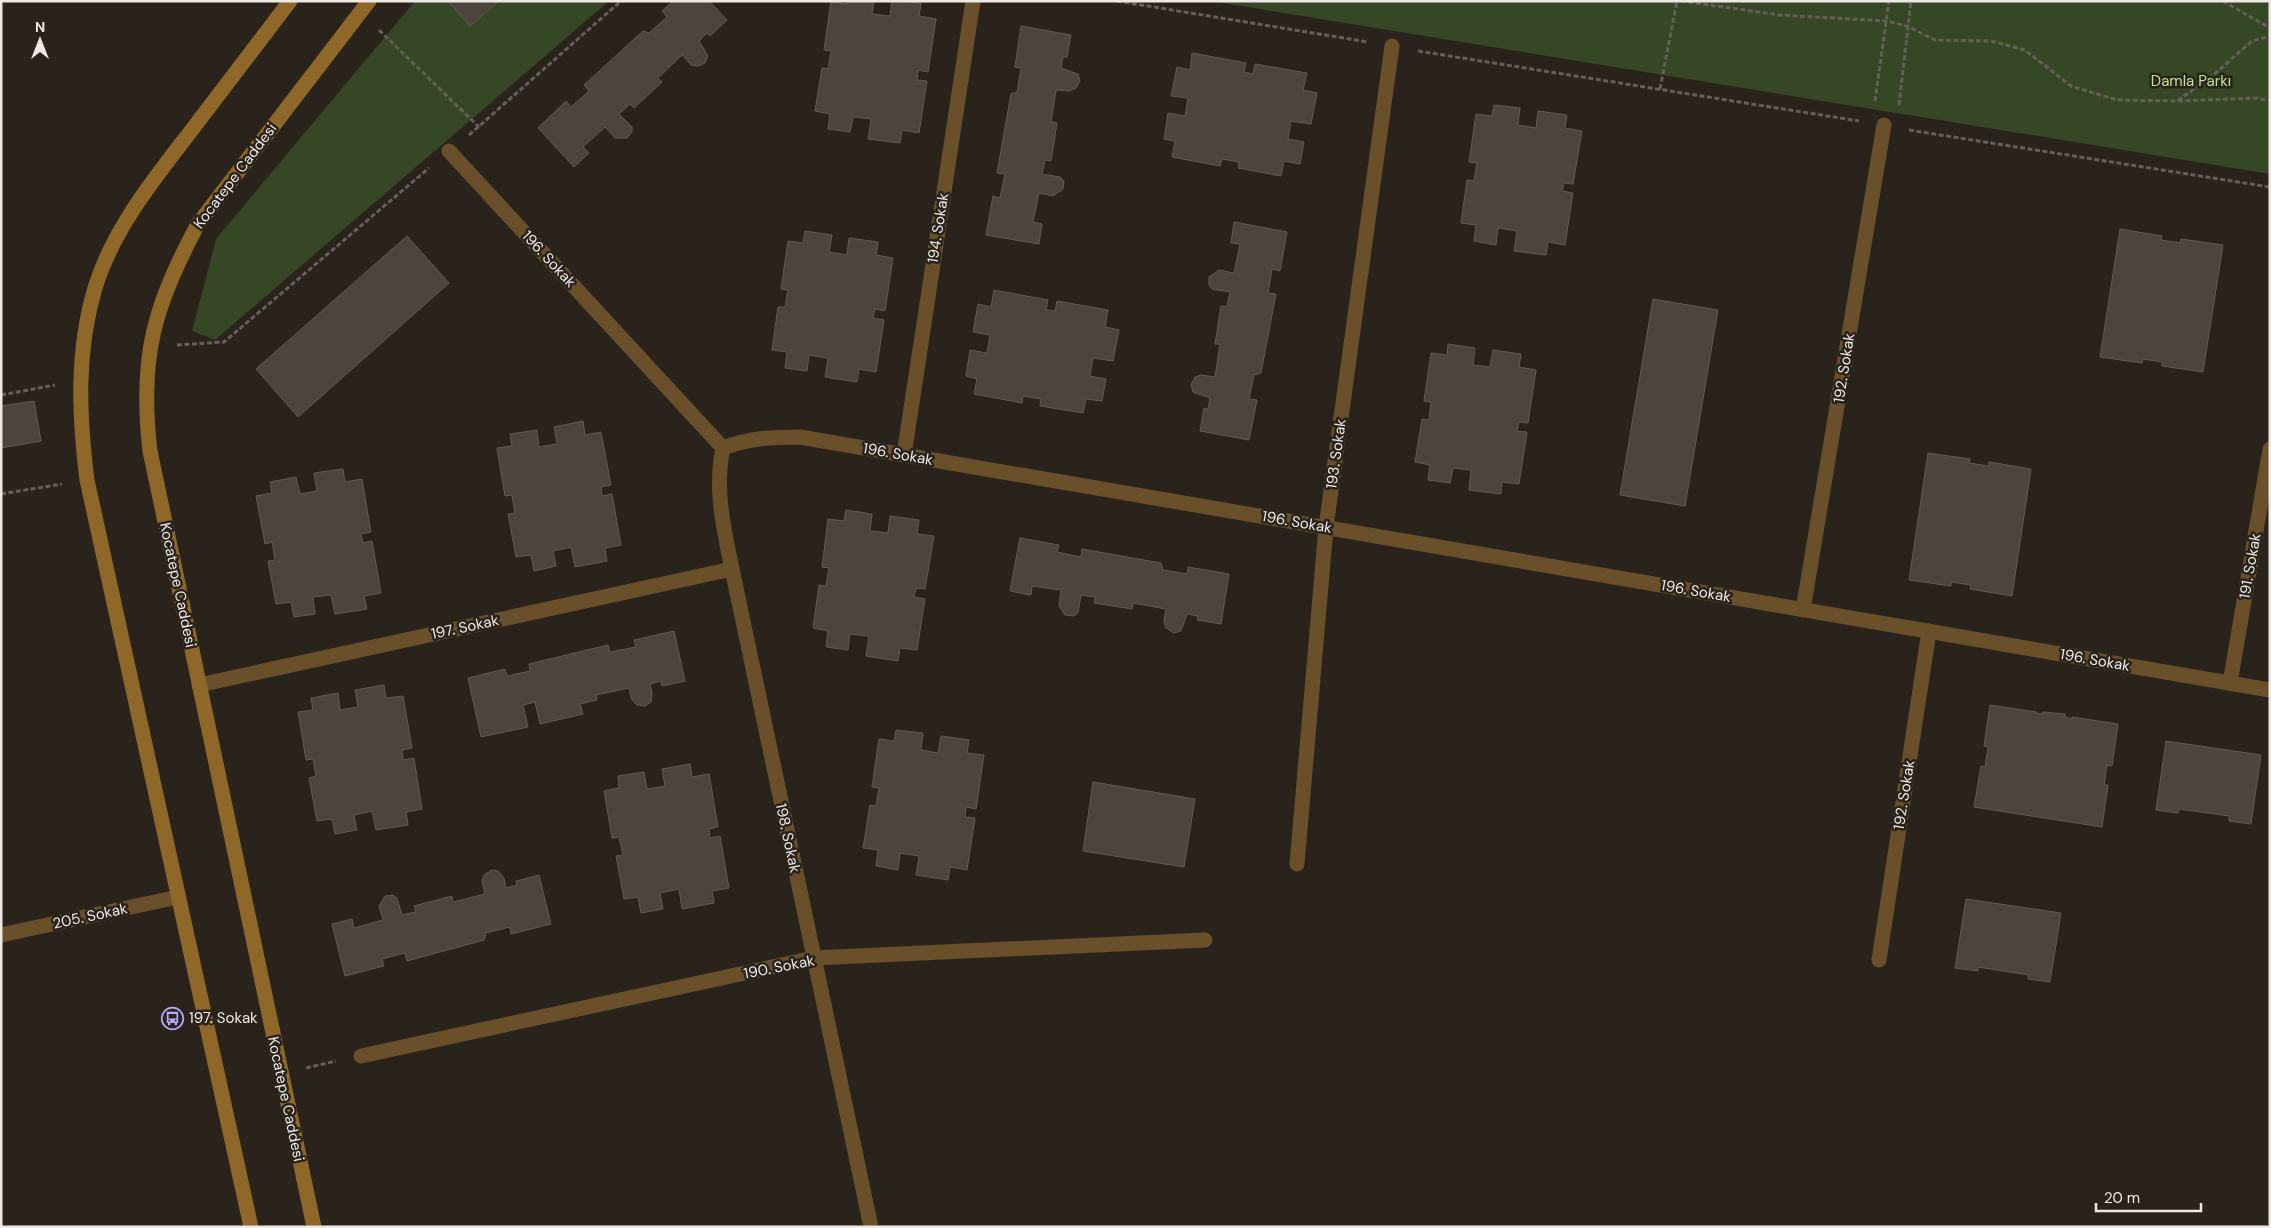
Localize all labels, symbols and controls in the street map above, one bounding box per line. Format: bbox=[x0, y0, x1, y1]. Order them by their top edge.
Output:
north arrow bbox=[15, 15, 65, 65]
text: N bbox=[35, 18, 45, 36]
park label: Damla Parkı bbox=[2151, 71, 2231, 91]
street label: Kocatepe Caddesi bbox=[189, 119, 281, 233]
street label: 194. Sokak bbox=[923, 191, 953, 265]
street label: 196. Sokak bbox=[518, 226, 581, 292]
street label: 192. Sokak bbox=[1829, 331, 1859, 404]
street label: 193. Sokak bbox=[1321, 417, 1351, 490]
street label: 196. Sokak bbox=[861, 438, 935, 470]
street label: 196. Sokak bbox=[1260, 506, 1334, 538]
street label: Kocatepe Caddesi bbox=[155, 521, 201, 649]
street label: 191. Sokak bbox=[2234, 531, 2266, 600]
street label: 196. Sokak bbox=[1659, 575, 1733, 607]
street label: 197. Sokak bbox=[429, 610, 501, 644]
street label: 196. Sokak bbox=[2058, 644, 2132, 676]
street label: 192. Sokak bbox=[1889, 758, 1919, 831]
street label: 198. Sokak bbox=[771, 801, 805, 875]
street label: 205. Sokak bbox=[51, 898, 130, 934]
street label: 190. Sokak bbox=[742, 950, 816, 984]
bus stop icon: 197. Sokak bbox=[161, 1006, 185, 1030]
place label: 197. Sokak bbox=[189, 1008, 258, 1028]
street label: Kocatepe Caddesi bbox=[263, 1035, 309, 1163]
scale bar bbox=[2096, 1180, 2201, 1212]
text: 20 m bbox=[2104, 1188, 2140, 1208]

